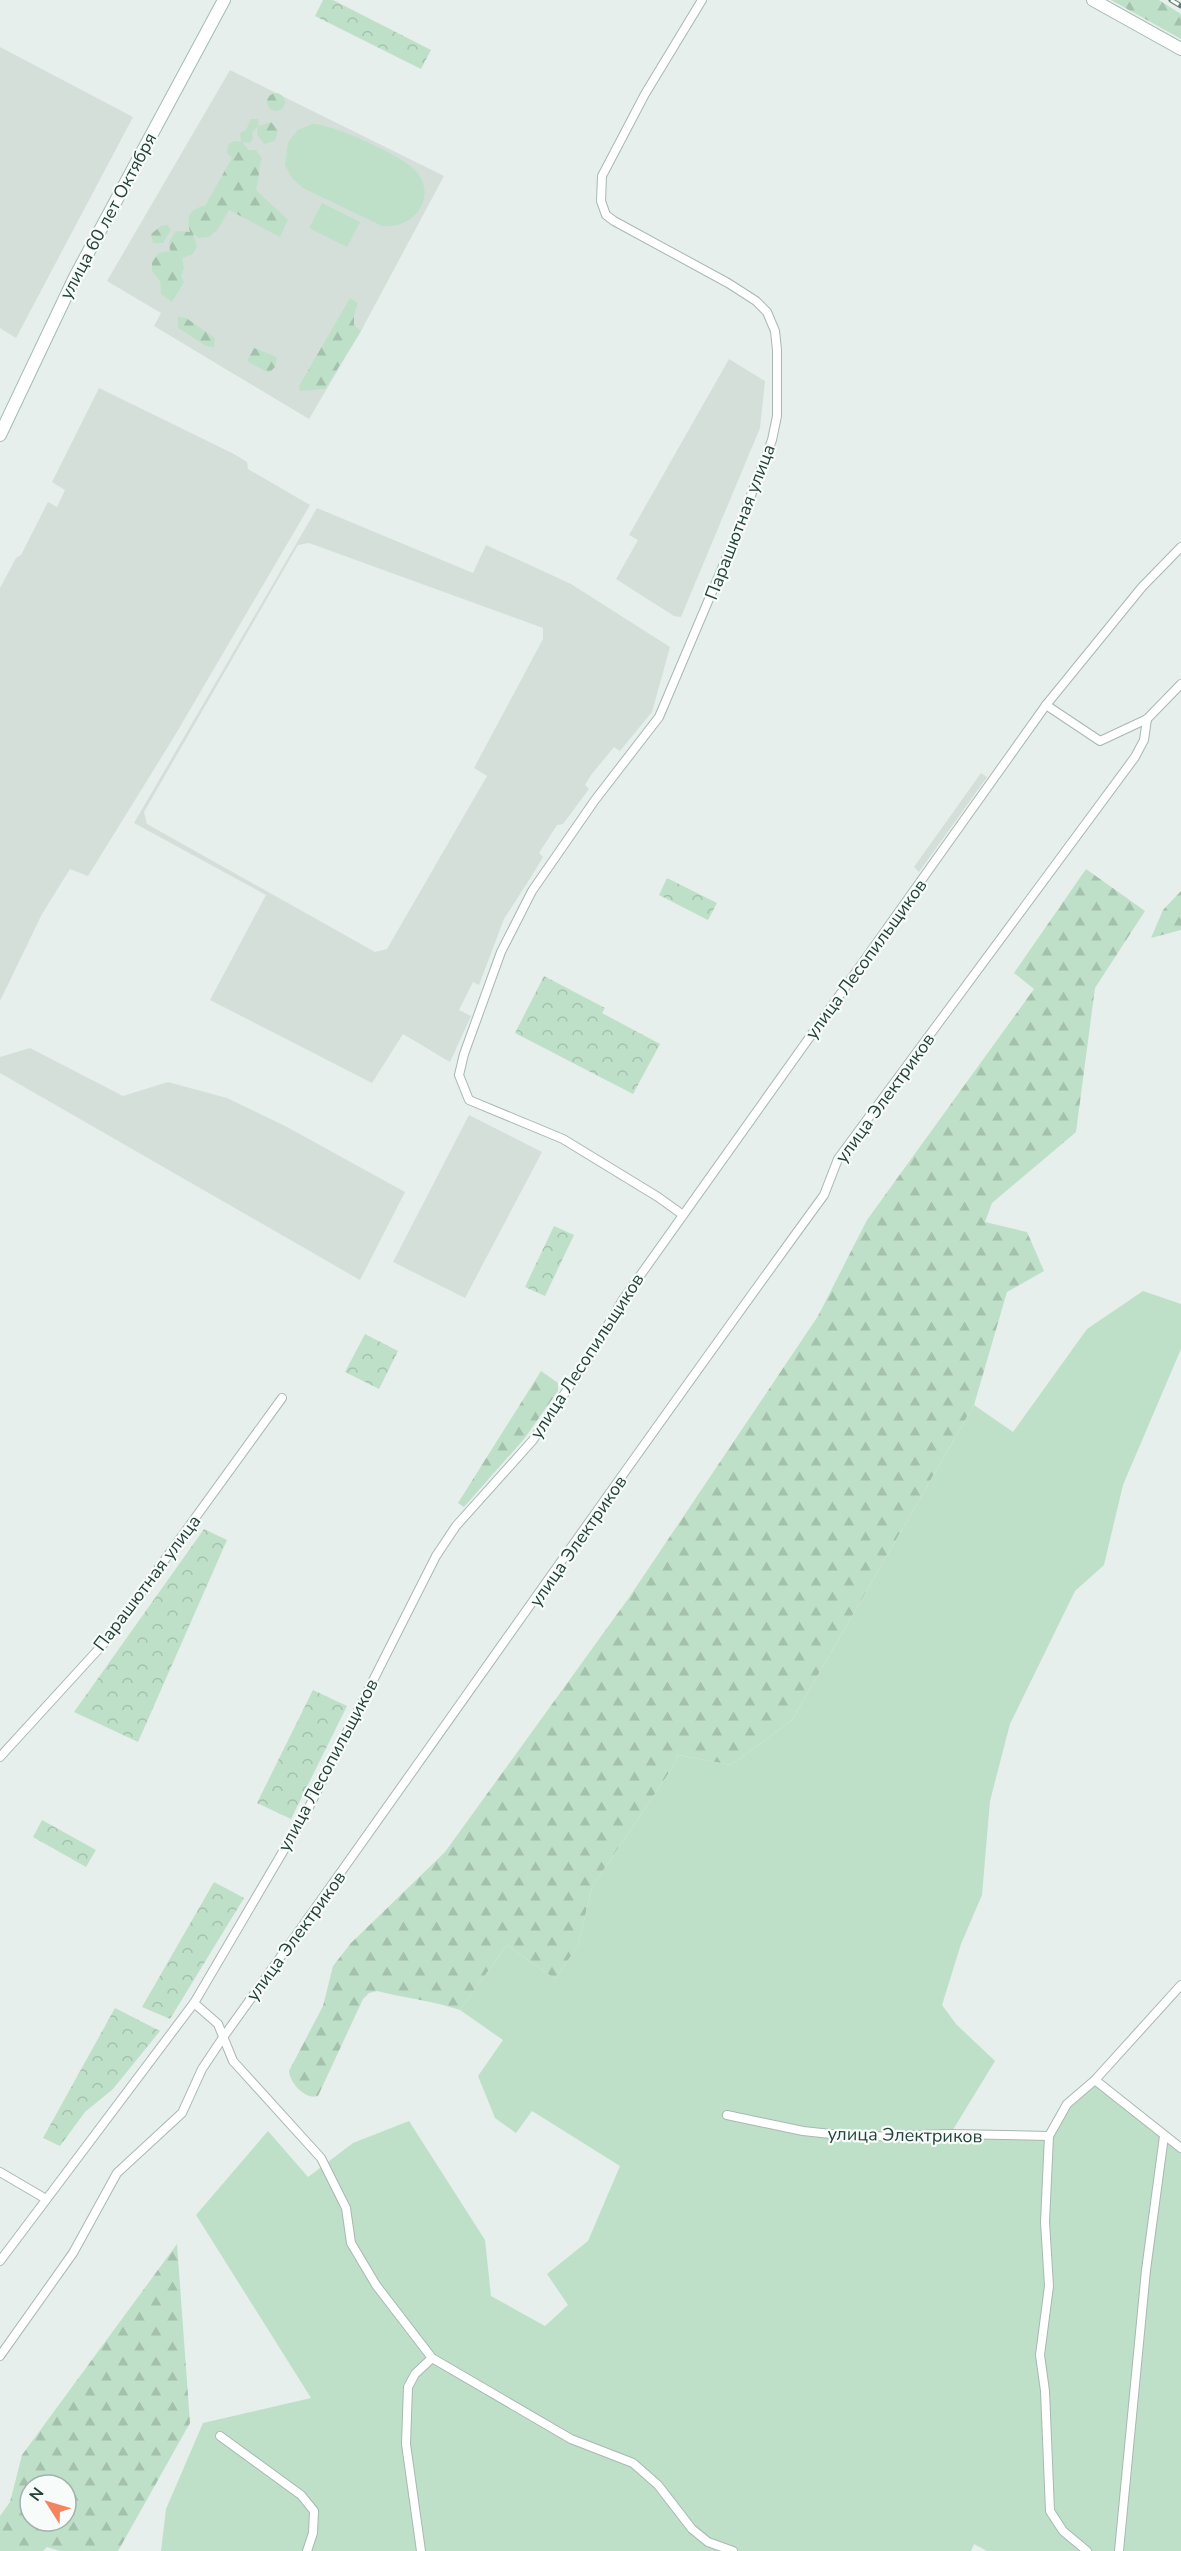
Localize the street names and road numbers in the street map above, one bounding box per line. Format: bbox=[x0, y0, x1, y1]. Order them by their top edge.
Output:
street label: улица 60 лет Октября bbox=[54, 129, 162, 303]
street label: Парашютная улица bbox=[699, 441, 781, 603]
street label: улица Лесопильщиков bbox=[800, 874, 932, 1044]
street label: улица Электриков bbox=[830, 1028, 940, 1168]
street label: улица Лесопильщиков bbox=[525, 1269, 650, 1443]
street label: улица Электриков bbox=[524, 1471, 632, 1611]
street label: Парашютная улица bbox=[88, 1510, 206, 1656]
street label: улица Лесопильщиков bbox=[272, 1674, 384, 1856]
street label: улица Электриков bbox=[241, 1866, 351, 2006]
street label: улица Электриков bbox=[827, 2122, 983, 2148]

